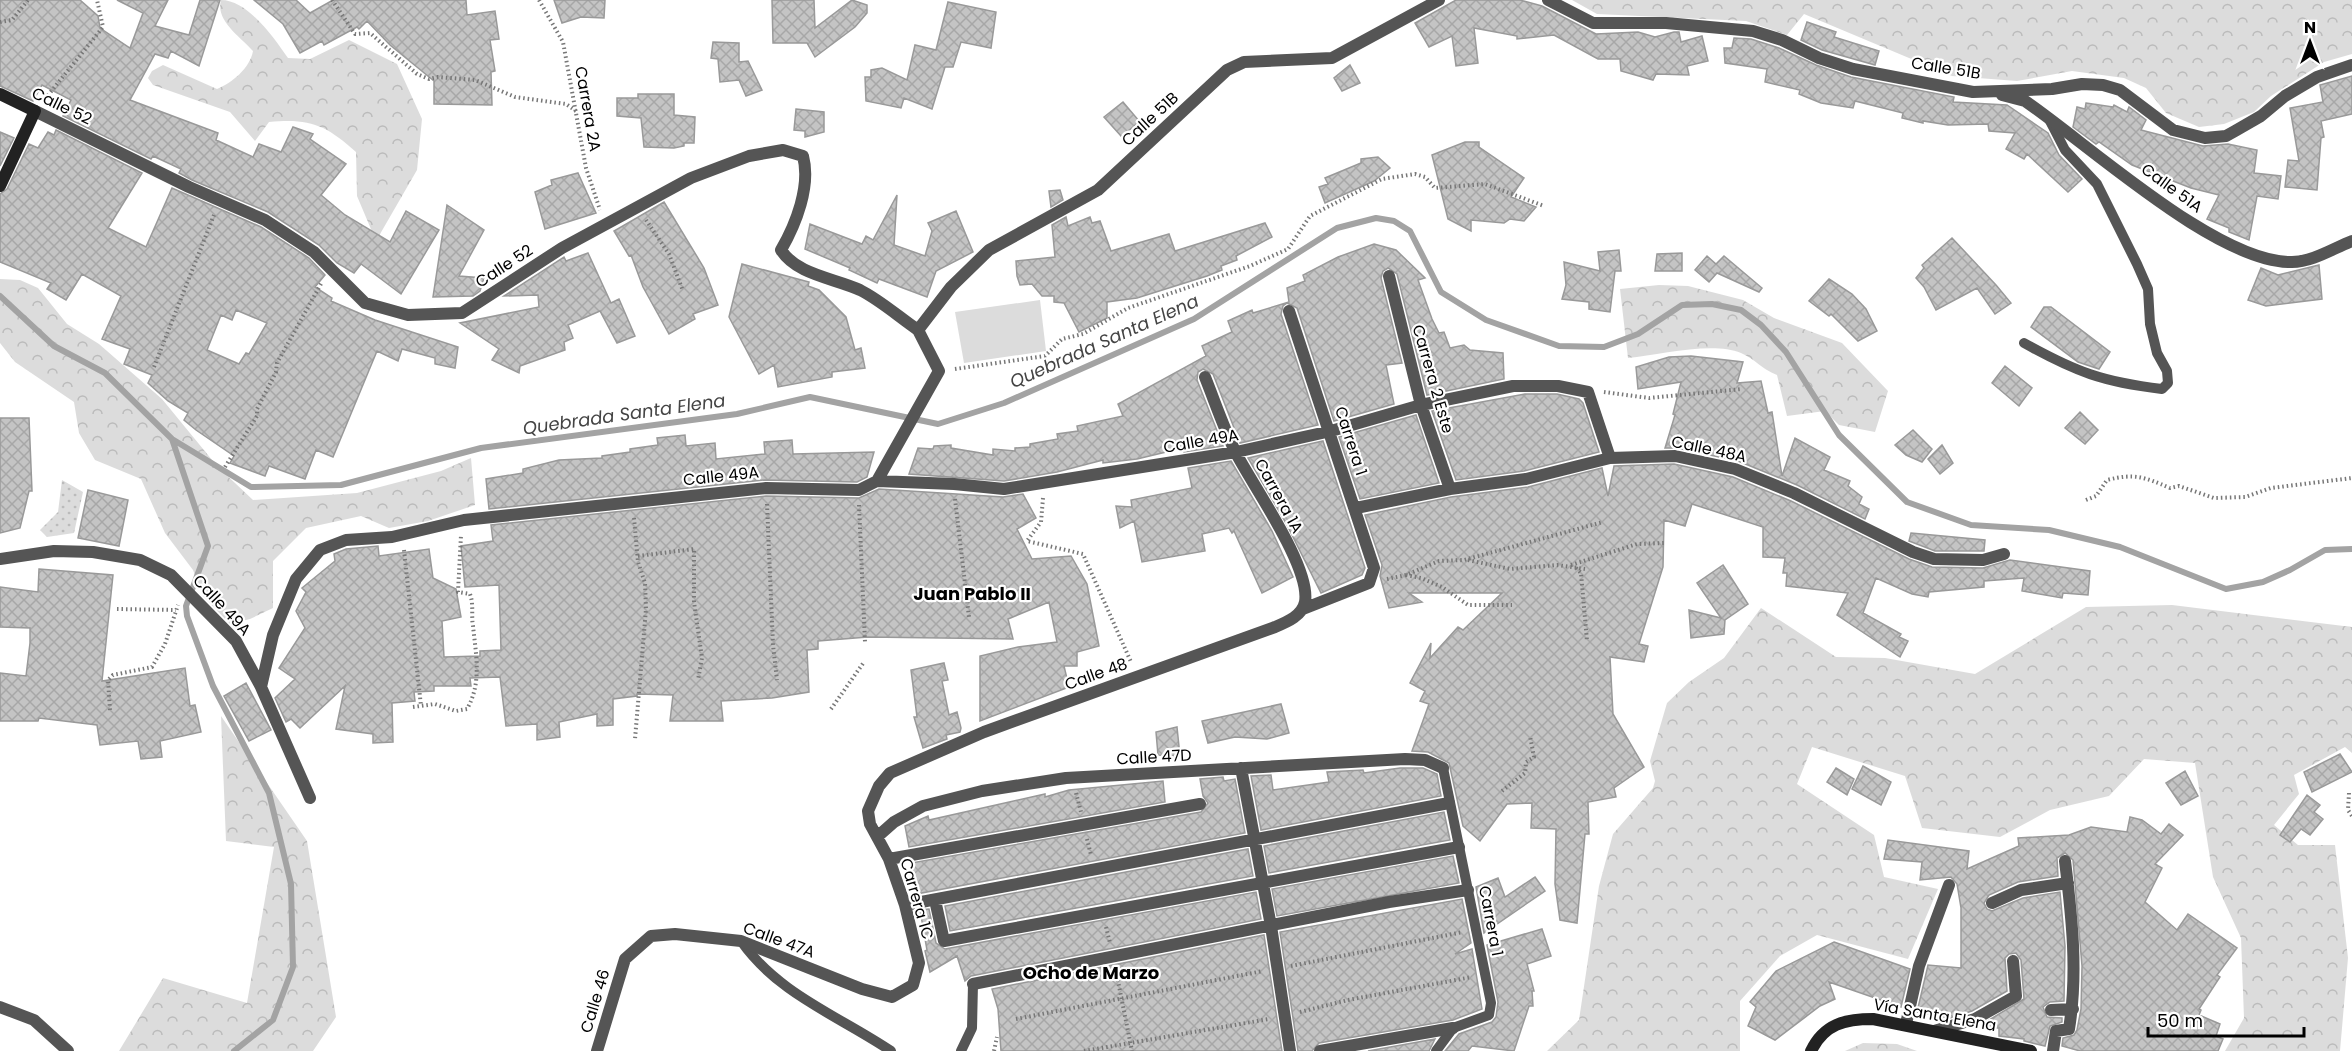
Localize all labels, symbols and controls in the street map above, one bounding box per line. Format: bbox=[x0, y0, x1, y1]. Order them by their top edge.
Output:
north arrow bbox=[2280, 12, 2340, 72]
text: N bbox=[2304, 16, 2316, 39]
street label: Calle 51B bbox=[1910, 51, 1983, 85]
street label: Carrera 2A bbox=[569, 65, 607, 154]
street label: Calle 52 bbox=[28, 82, 96, 130]
street label: Calle 51B bbox=[1116, 87, 1184, 151]
street label: Calle 51A bbox=[2136, 158, 2208, 218]
street label: Calle 52 bbox=[471, 239, 537, 293]
water label: Quebrada Santa Elena bbox=[1006, 288, 1202, 394]
street label: Carrera 2 Este bbox=[1407, 322, 1459, 436]
water label: Quebrada Santa Elena bbox=[521, 387, 727, 441]
street label: Carrera 1 bbox=[1329, 404, 1373, 478]
street label: Calle 49A bbox=[1161, 423, 1241, 459]
street label: Calle 48A bbox=[1669, 430, 1749, 468]
street label: Carrera 1A bbox=[1249, 455, 1309, 538]
street label: Calle 49A bbox=[682, 461, 760, 491]
street label: Calle 49A bbox=[188, 569, 257, 641]
district label: Juan Pablo II bbox=[913, 581, 1031, 606]
street label: Calle 48 bbox=[1061, 652, 1131, 696]
street label: Calle 47D bbox=[1116, 744, 1192, 770]
street label: Carrera 1C bbox=[894, 856, 940, 942]
street label: Carrera 1 bbox=[1473, 884, 1509, 958]
street label: Calle 47A bbox=[740, 916, 818, 964]
district label: Ocho de Marzo bbox=[1023, 960, 1159, 985]
street label: Calle 46 bbox=[574, 966, 616, 1036]
street label: Vía Santa Elena bbox=[1872, 993, 1998, 1037]
scale bar bbox=[2148, 1000, 2304, 1038]
text: 50 m bbox=[2157, 1008, 2203, 1033]

